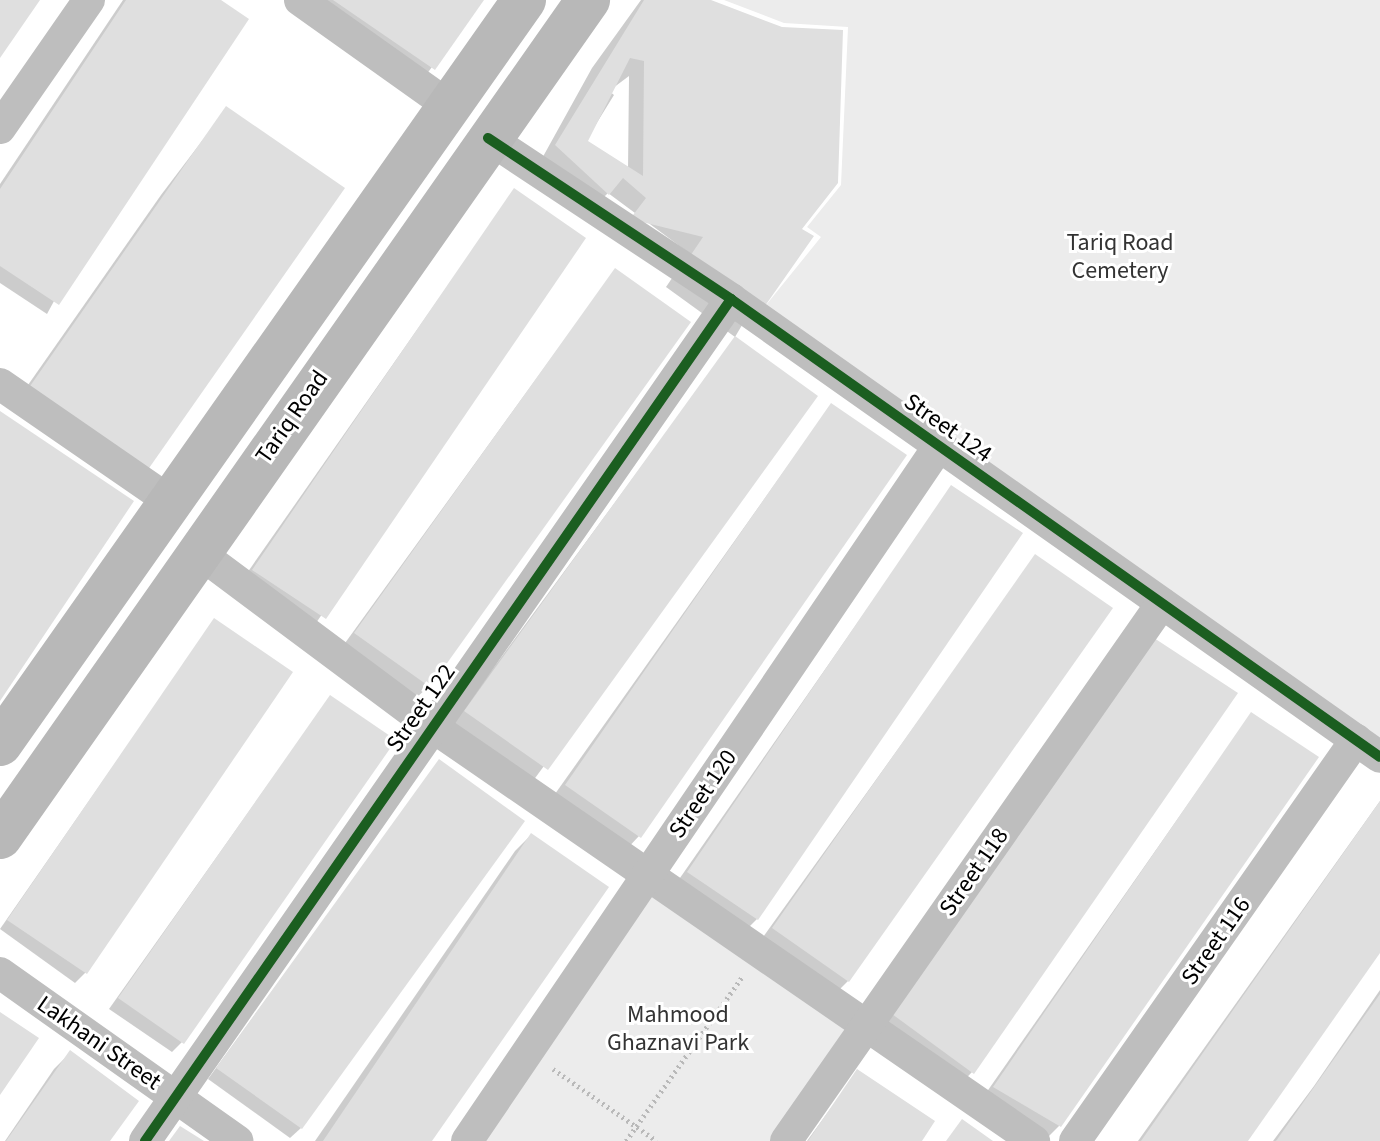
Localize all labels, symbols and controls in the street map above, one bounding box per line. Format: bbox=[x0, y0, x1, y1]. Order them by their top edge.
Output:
park label: Tariq Road Cemetery bbox=[1066, 229, 1174, 285]
street label: Tariq Road bbox=[249, 365, 335, 469]
street label: Street 124 bbox=[898, 387, 998, 469]
street label: Street 122 bbox=[380, 658, 462, 758]
street label: Street 120 bbox=[663, 744, 743, 844]
street label: Street 118 bbox=[933, 822, 1015, 922]
street label: Street 116 bbox=[1175, 891, 1257, 991]
street label: Lakhani Street bbox=[31, 990, 167, 1096]
park label: Mahmood Ghaznavi Park bbox=[607, 1001, 749, 1057]

